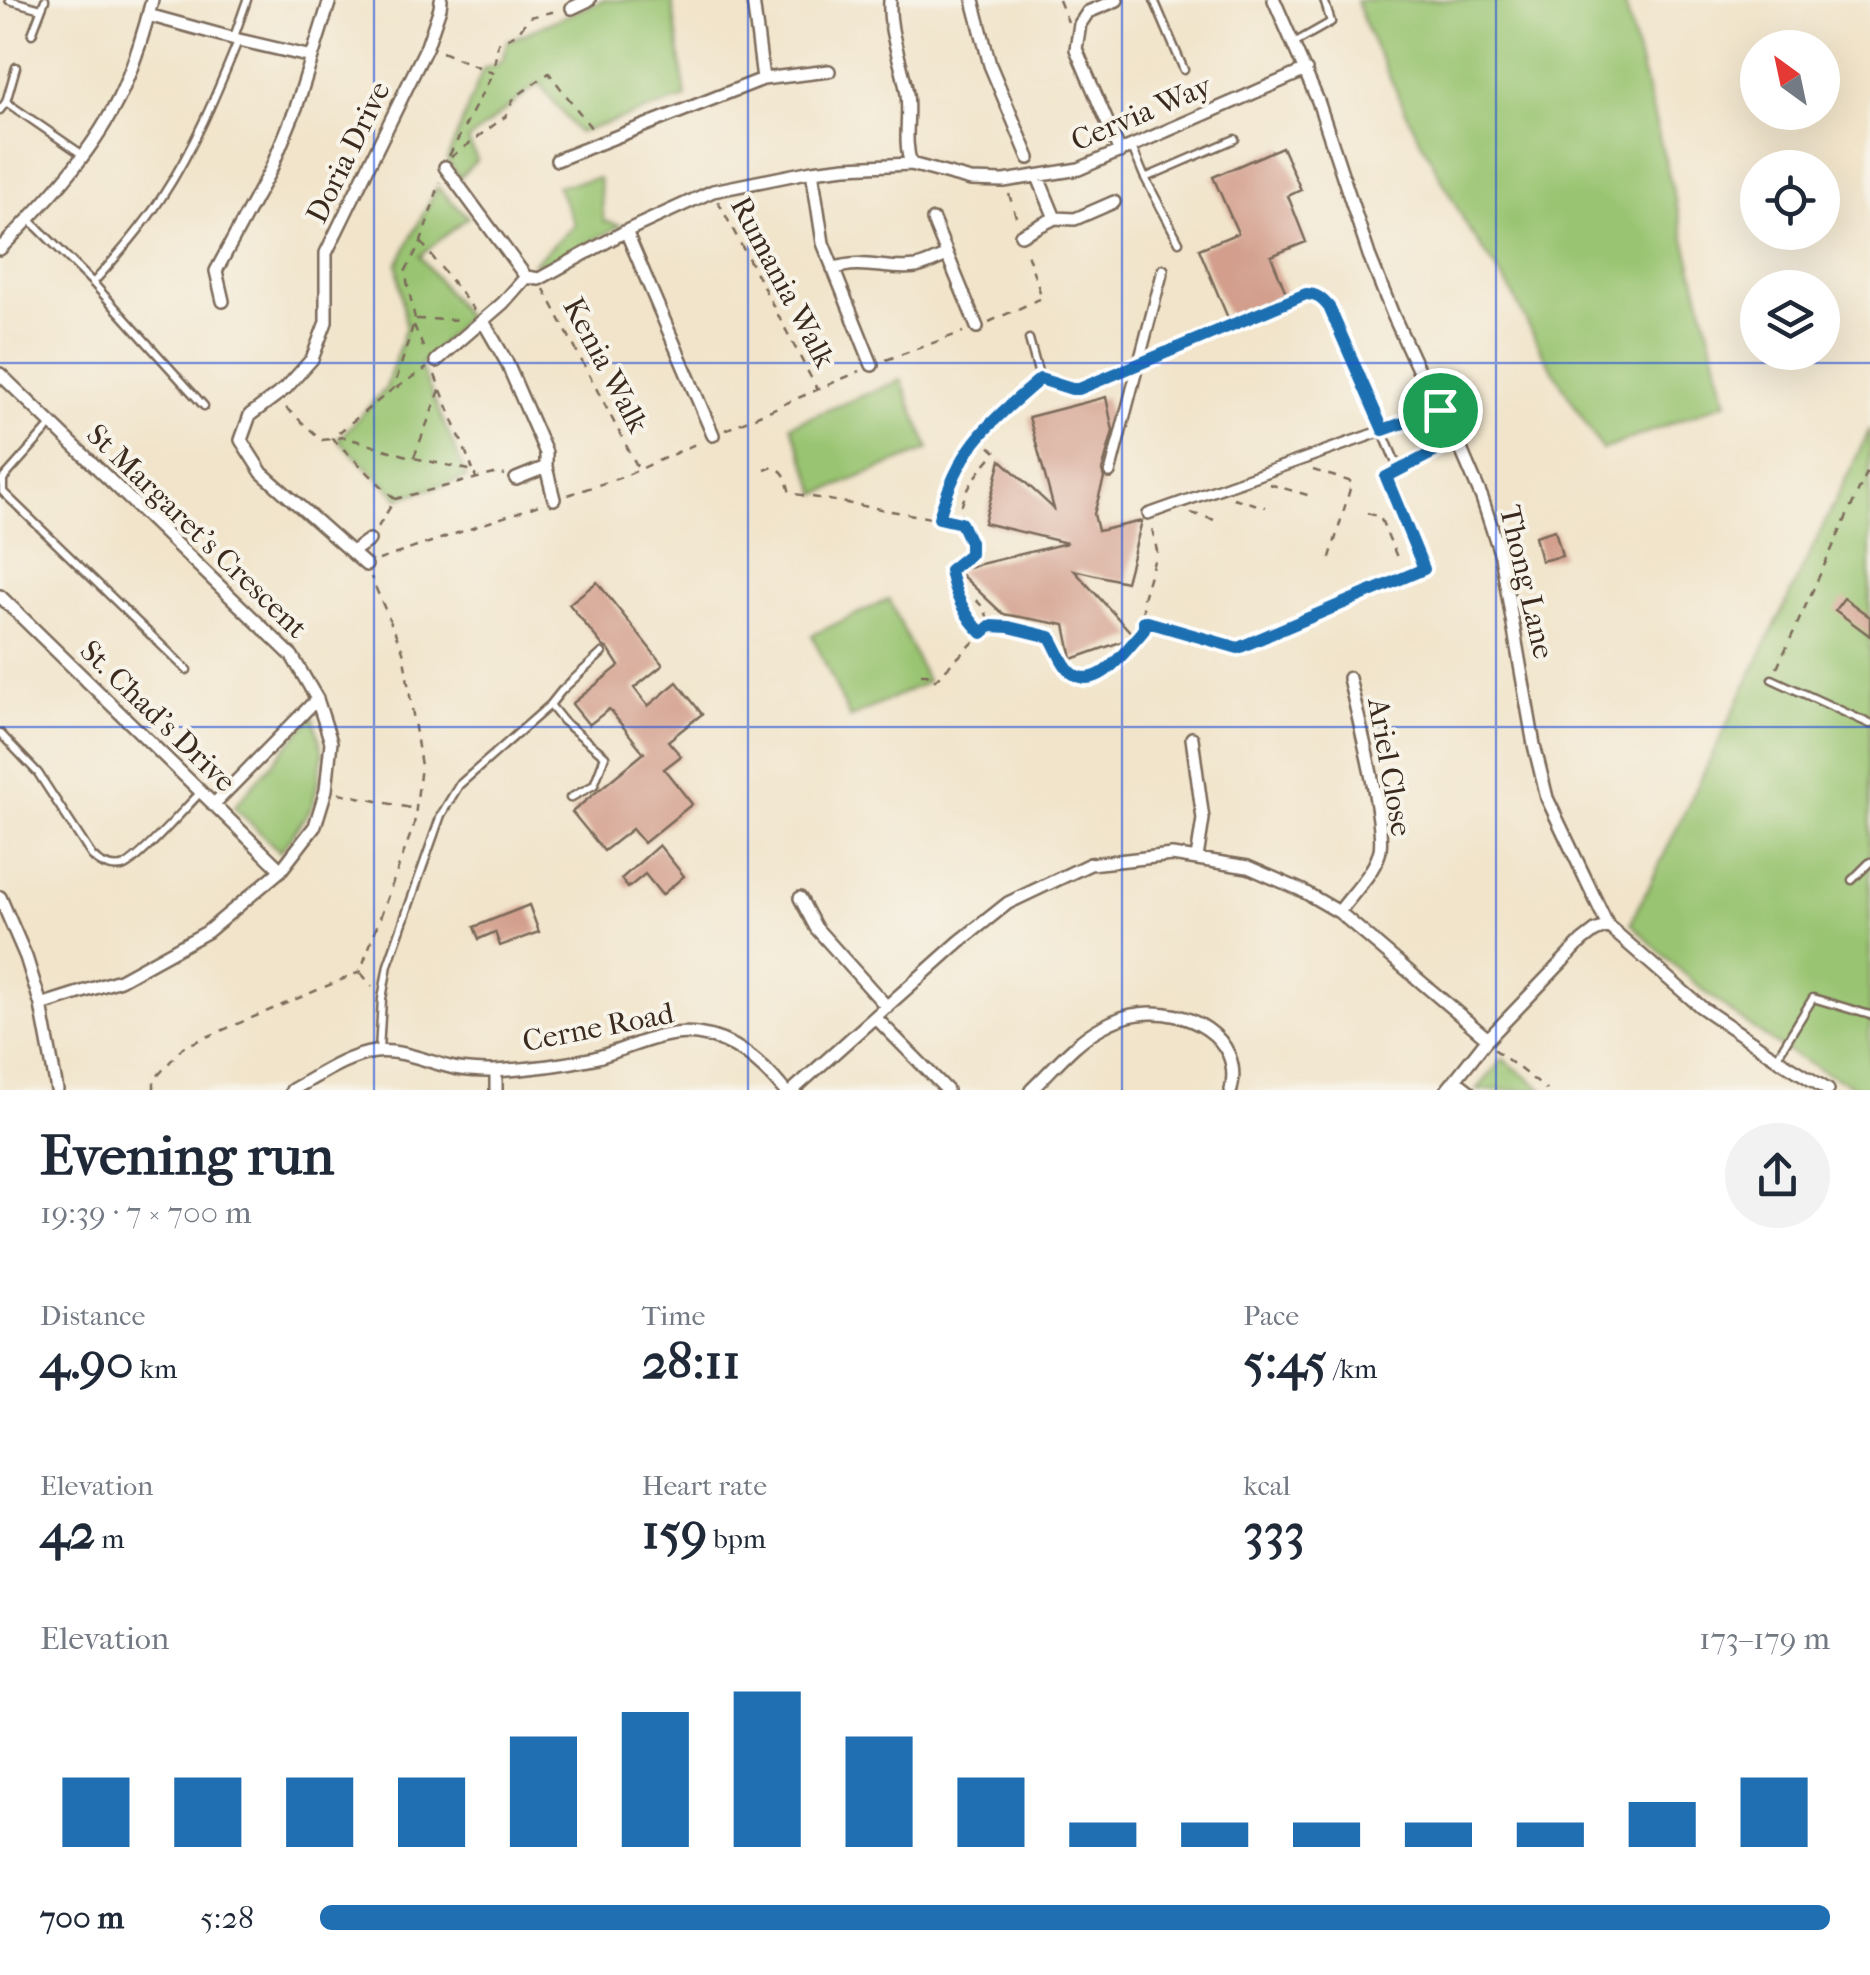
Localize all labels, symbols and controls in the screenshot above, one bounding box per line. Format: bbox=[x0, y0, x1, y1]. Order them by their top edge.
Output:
north arrow bbox=[1740, 30, 1840, 130]
map controls bbox=[1740, 30, 1840, 370]
street label: Cervia Way bbox=[1066, 68, 1217, 159]
street label: Doria Drive bbox=[299, 76, 398, 229]
button: locate bbox=[1740, 150, 1840, 250]
street label: Rumania Walk bbox=[723, 191, 843, 374]
button: layers bbox=[1740, 270, 1840, 370]
street label: Kenia Walk bbox=[555, 292, 656, 439]
pin bbox=[1398, 368, 1483, 453]
icon: arrive bbox=[1413, 383, 1468, 438]
street label: St Margaret's Crescent bbox=[79, 417, 314, 646]
street label: Thong Lane bbox=[1492, 502, 1561, 662]
street label: St. Chad's Drive bbox=[73, 633, 243, 799]
street label: Ariel Close bbox=[1360, 694, 1419, 839]
street label: Cerne Road bbox=[520, 996, 677, 1059]
button: share bbox=[1725, 1123, 1830, 1228]
text: Evening run bbox=[40, 1124, 334, 1188]
text: 19:39 · 7 × 700 m bbox=[40, 1194, 252, 1231]
text: Distance bbox=[40, 1299, 145, 1332]
text: Time bbox=[642, 1299, 705, 1332]
text: Pace bbox=[1243, 1299, 1299, 1332]
text: 4.90 bbox=[40, 1332, 134, 1391]
text: 28:11 bbox=[642, 1332, 740, 1391]
text: 5:45 bbox=[1243, 1332, 1327, 1391]
text: km bbox=[134, 1352, 177, 1385]
text: /km bbox=[1327, 1352, 1377, 1385]
text: Elevation bbox=[40, 1469, 153, 1502]
text: Heart rate bbox=[642, 1469, 767, 1502]
text: kcal bbox=[1243, 1469, 1290, 1502]
text: 42 bbox=[40, 1502, 95, 1561]
text: 159 bbox=[642, 1502, 707, 1561]
text: 333 bbox=[1243, 1502, 1305, 1561]
text: m bbox=[95, 1522, 125, 1555]
text: bpm bbox=[707, 1522, 766, 1555]
text: Elevation bbox=[40, 1620, 169, 1657]
text: 173–179 m bbox=[1699, 1620, 1830, 1657]
text: 700 m bbox=[40, 1899, 124, 1936]
text: 5:28 bbox=[200, 1899, 254, 1936]

